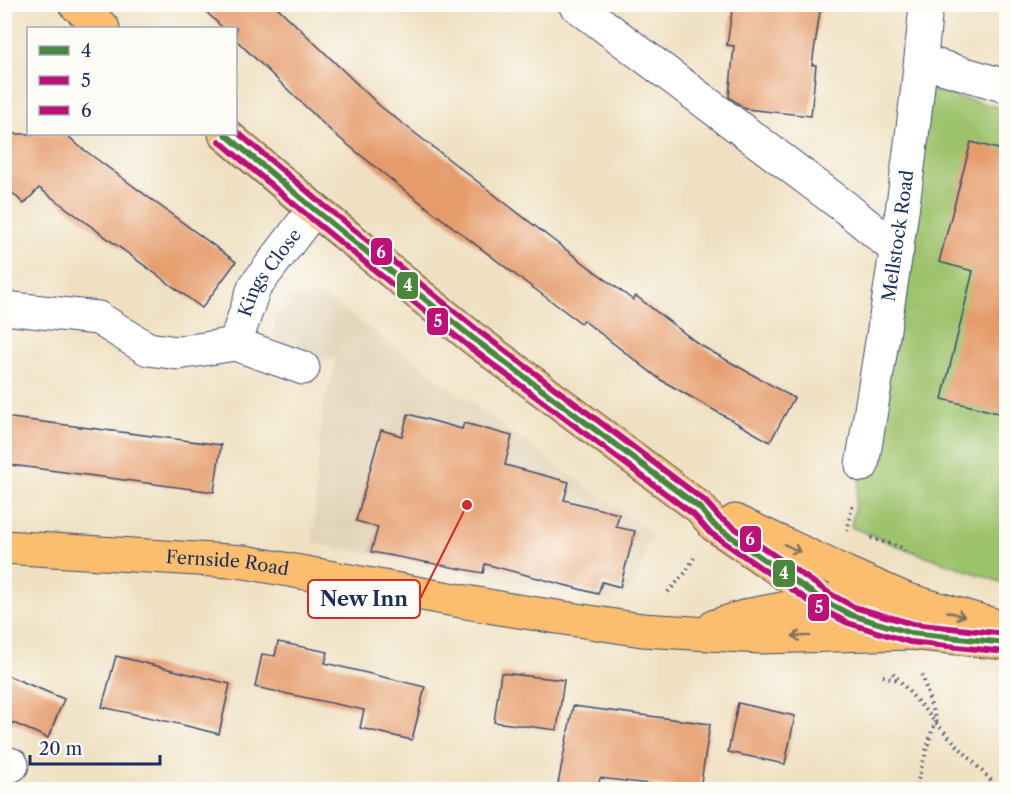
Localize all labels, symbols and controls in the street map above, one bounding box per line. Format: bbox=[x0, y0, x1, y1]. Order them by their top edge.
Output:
legend bbox=[27, 27, 237, 135]
text: 4 bbox=[81, 40, 91, 62]
text: 5 bbox=[81, 70, 91, 92]
text: 6 bbox=[81, 100, 92, 122]
street label: Mellstock Road bbox=[878, 169, 919, 303]
street label: Kings Close bbox=[234, 224, 306, 320]
line badge: 6 bbox=[370, 237, 393, 266]
text: 6 bbox=[376, 242, 386, 262]
line badge: 4 bbox=[396, 271, 419, 300]
text: 4 bbox=[403, 275, 413, 295]
line badge: 5 bbox=[426, 307, 449, 336]
text: 5 bbox=[434, 311, 443, 331]
line badge: 6 bbox=[739, 525, 762, 553]
text: 6 bbox=[745, 529, 755, 549]
one-way arrow bbox=[783, 542, 801, 554]
street label: Fernside Road bbox=[165, 546, 291, 581]
line badge: 4 bbox=[772, 559, 796, 588]
text: 4 bbox=[779, 563, 789, 583]
callout: New Inn bbox=[308, 580, 420, 618]
text: New Inn bbox=[320, 587, 408, 611]
line badge: 5 bbox=[807, 593, 830, 622]
text: 5 bbox=[815, 597, 824, 617]
one-way arrow bbox=[946, 609, 965, 620]
one-way arrow bbox=[791, 630, 811, 642]
scale bar bbox=[30, 728, 160, 766]
text: 20 m bbox=[39, 738, 83, 760]

